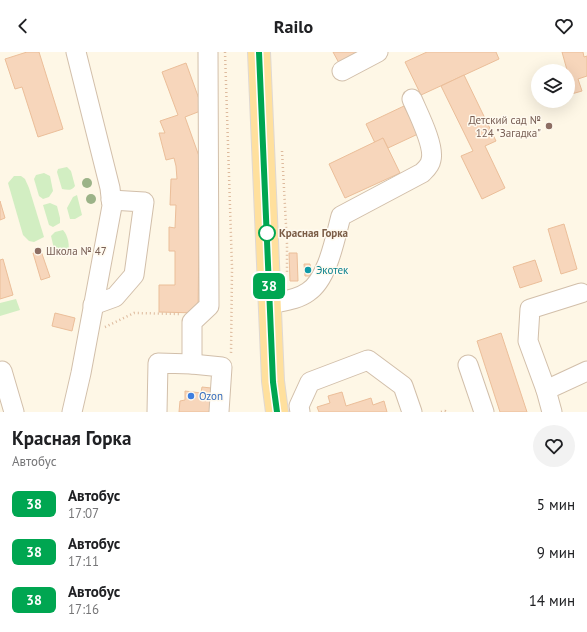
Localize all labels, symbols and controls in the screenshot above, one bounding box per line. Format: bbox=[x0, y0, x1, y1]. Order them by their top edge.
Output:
icon: back bbox=[12, 15, 34, 37]
text: Railo bbox=[274, 15, 313, 38]
icon: heart bbox=[553, 15, 575, 37]
map controls bbox=[531, 64, 575, 108]
button: layers bbox=[531, 64, 575, 108]
place label: Детский сад № 124 "Загадка" bbox=[468, 113, 541, 140]
marker: Детский сад № 124 "Загадка" bbox=[544, 121, 554, 131]
marker: Красная Горка bbox=[258, 224, 276, 242]
place label: Красная Горка bbox=[279, 226, 348, 240]
place label: Школа № 47 bbox=[46, 244, 107, 258]
marker: Школа № 47 bbox=[33, 246, 43, 256]
place label: Экотек bbox=[316, 263, 349, 277]
marker: Экотек bbox=[303, 265, 313, 275]
line badge: 38 bbox=[251, 273, 287, 299]
text: 38 bbox=[261, 277, 277, 295]
place label: Ozon bbox=[199, 389, 223, 403]
marker: Ozon bbox=[186, 391, 196, 401]
button: heart bbox=[533, 425, 575, 467]
text: Красная Горка bbox=[12, 426, 131, 450]
text: Автобус bbox=[12, 453, 57, 470]
text: Автобус bbox=[68, 486, 120, 505]
text: 38 bbox=[26, 495, 42, 513]
text: 5 мин bbox=[537, 495, 575, 514]
text: 17:07 bbox=[68, 505, 99, 522]
text: Автобус bbox=[68, 534, 120, 553]
text: 38 bbox=[26, 543, 42, 561]
text: 9 мин bbox=[537, 543, 575, 562]
text: 17:11 bbox=[68, 553, 99, 570]
text: Автобус bbox=[68, 582, 120, 601]
text: 38 bbox=[26, 591, 42, 609]
text: 14 мин bbox=[529, 591, 575, 610]
text: 17:16 bbox=[68, 601, 99, 618]

